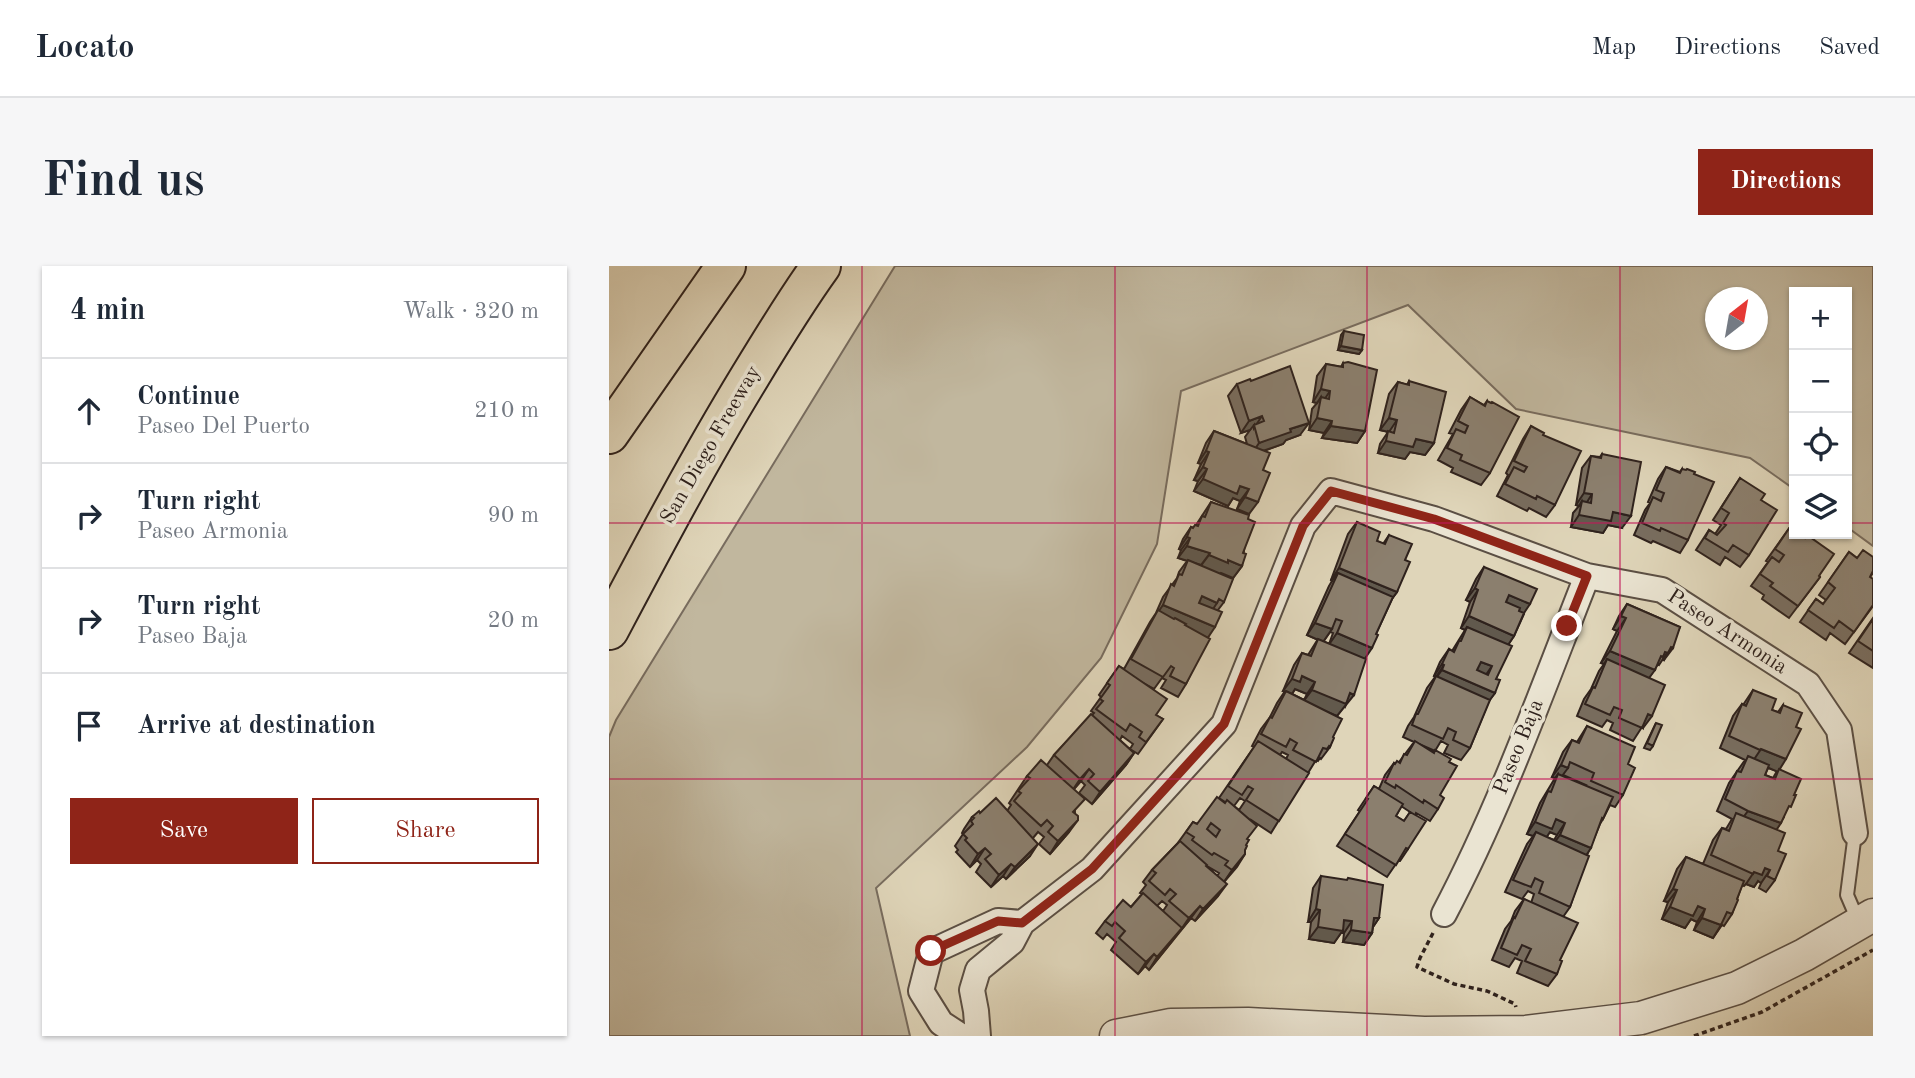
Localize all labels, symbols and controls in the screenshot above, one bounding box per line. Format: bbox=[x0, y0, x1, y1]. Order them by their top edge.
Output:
text: Locato bbox=[35, 32, 135, 65]
text: Map bbox=[1592, 36, 1636, 60]
text: Directions bbox=[1674, 36, 1781, 60]
text: Saved bbox=[1819, 36, 1880, 60]
button: Directions bbox=[1698, 149, 1873, 215]
text: Find us bbox=[42, 158, 205, 207]
north arrow bbox=[1705, 287, 1768, 350]
map controls bbox=[1789, 287, 1852, 539]
button: + bbox=[1789, 287, 1852, 350]
text: 4 min bbox=[70, 296, 145, 326]
text: Walk · 320 m bbox=[403, 300, 539, 323]
button: − bbox=[1789, 350, 1852, 413]
street label: San Diego Freeway bbox=[657, 362, 765, 528]
text: Continue bbox=[137, 384, 240, 410]
icon: ahead bbox=[70, 392, 108, 430]
text: 210 m bbox=[474, 399, 539, 422]
button: locate bbox=[1789, 413, 1852, 476]
text: Paseo Del Puerto bbox=[137, 415, 310, 438]
button: layers bbox=[1789, 476, 1852, 539]
text: Turn right bbox=[137, 489, 260, 515]
icon: right bbox=[70, 497, 108, 535]
text: 90 m bbox=[488, 504, 539, 527]
text: Paseo Armonia bbox=[137, 520, 288, 543]
street label: Paseo Armonia bbox=[1663, 586, 1791, 678]
text: Turn right bbox=[137, 594, 260, 620]
icon: right bbox=[70, 602, 108, 640]
text: 20 m bbox=[488, 609, 539, 632]
route end bbox=[1551, 610, 1582, 641]
text: Paseo Baja bbox=[137, 625, 247, 648]
street label: Paseo Baja bbox=[1490, 696, 1548, 798]
icon: arrive bbox=[70, 707, 108, 745]
text: Arrive at destination bbox=[137, 713, 376, 739]
button: Save bbox=[70, 798, 298, 864]
button: Share bbox=[312, 798, 539, 864]
route start bbox=[915, 935, 946, 966]

